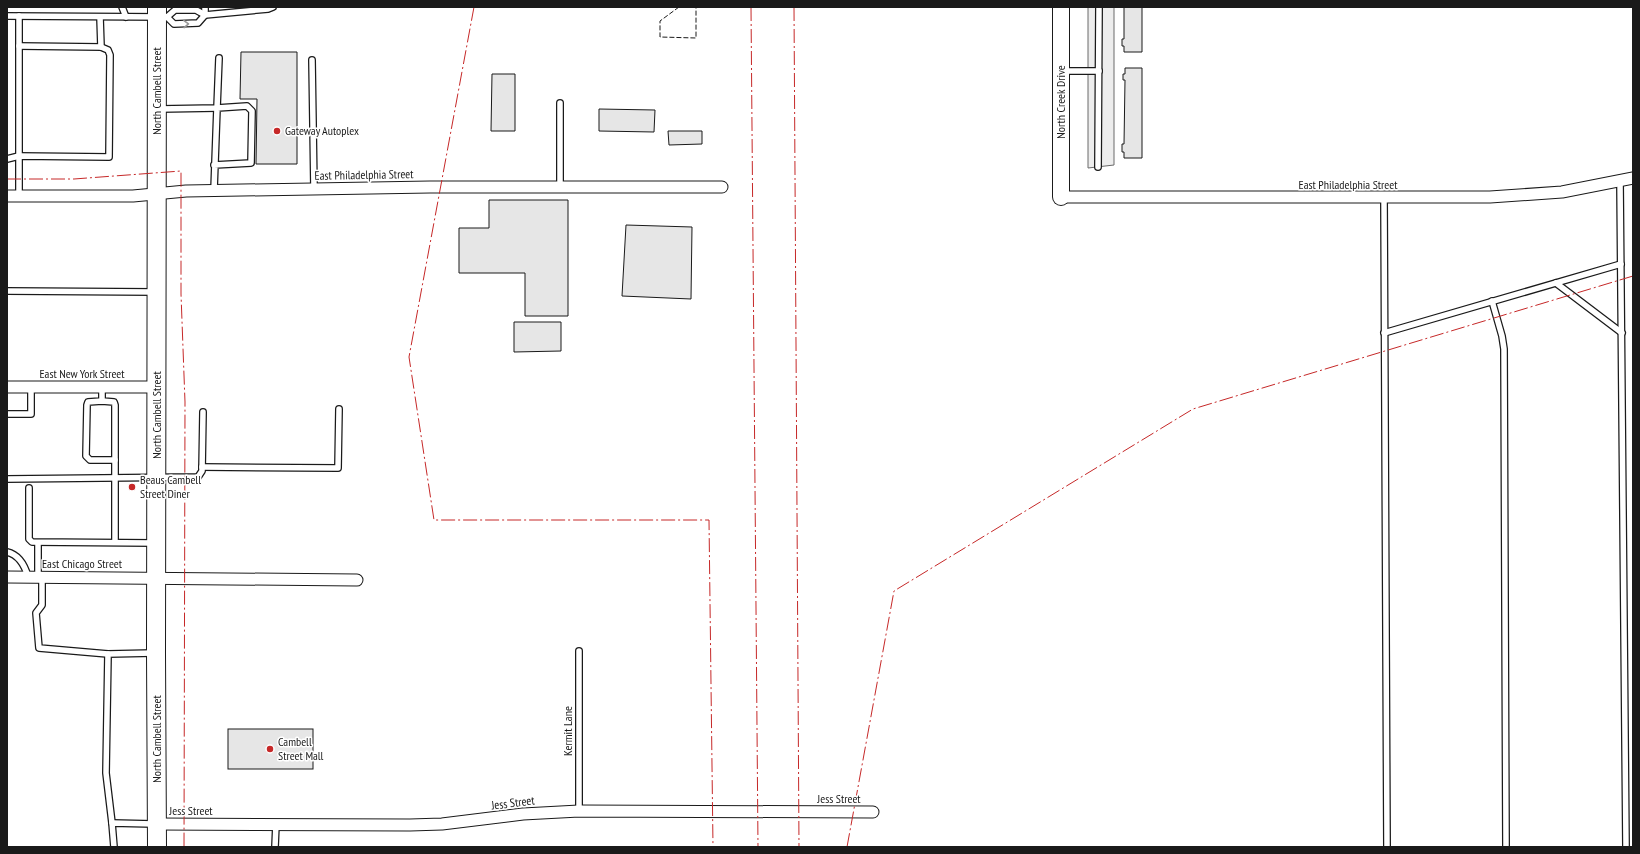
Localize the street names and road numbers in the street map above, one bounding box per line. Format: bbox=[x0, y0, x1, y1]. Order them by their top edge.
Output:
street label: North Cambell Street bbox=[149, 47, 164, 135]
street label: North Creek Drive bbox=[1053, 65, 1068, 139]
street label: East Philadelphia Street bbox=[314, 166, 414, 183]
street label: East Philadelphia Street bbox=[1299, 177, 1398, 192]
street label: East New York Street bbox=[39, 366, 125, 381]
street label: North Cambell Street bbox=[149, 371, 164, 459]
street label: East Chicago Street bbox=[42, 556, 123, 571]
street label: North Cambell Street bbox=[149, 695, 164, 783]
street label: Kermit Lane bbox=[560, 706, 575, 756]
street label: Jess Street bbox=[816, 791, 861, 806]
street label: Jess Street bbox=[490, 792, 536, 813]
street label: Jess Street bbox=[168, 803, 213, 818]

